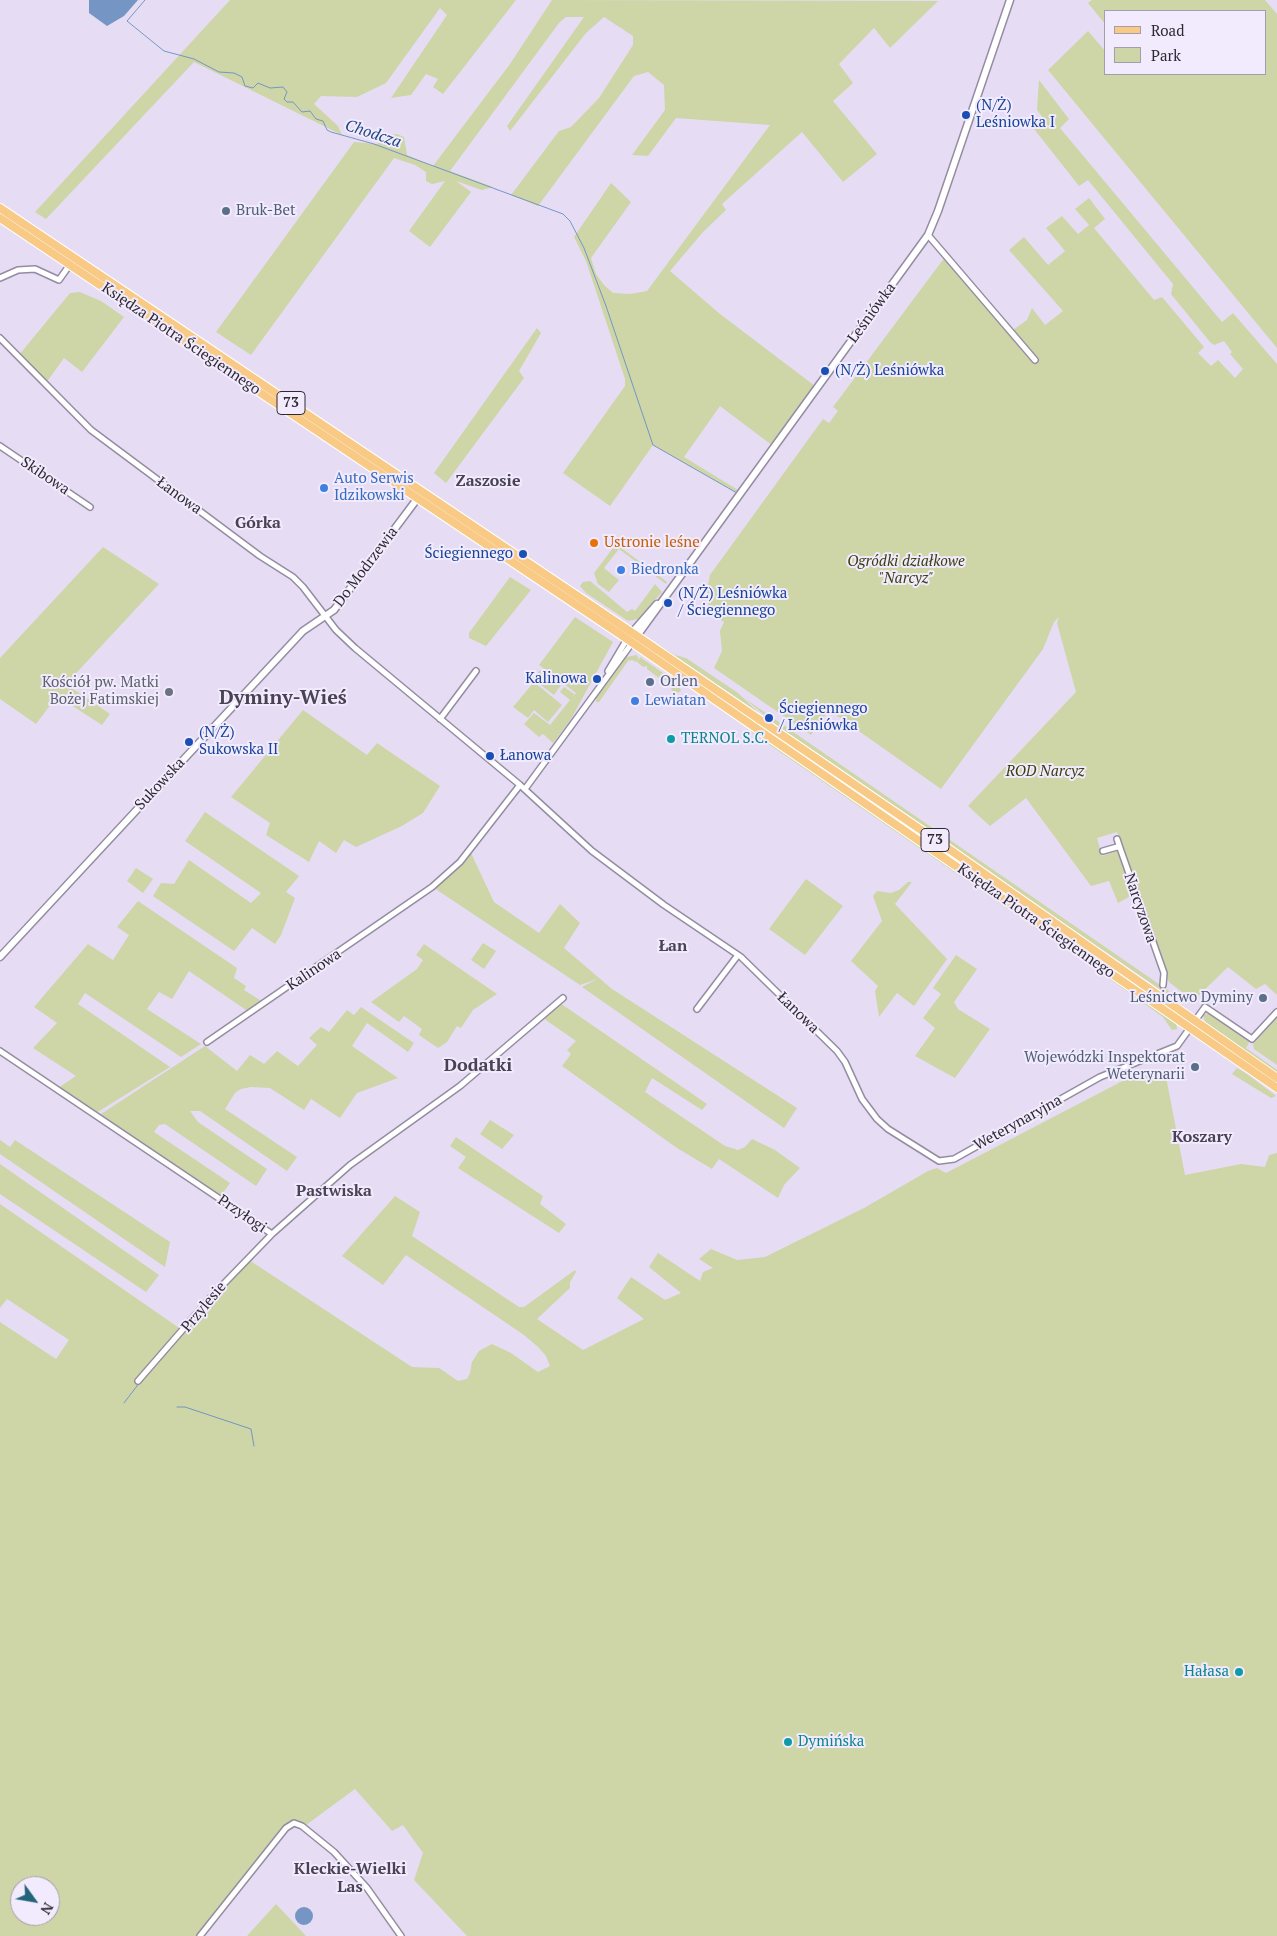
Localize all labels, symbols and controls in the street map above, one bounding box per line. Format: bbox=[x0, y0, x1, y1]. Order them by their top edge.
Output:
legend bbox=[1104, 10, 1267, 75]
text: Road bbox=[1151, 20, 1184, 40]
text: Park bbox=[1151, 45, 1181, 65]
place label: (N/Ż) Leśniowka I bbox=[976, 97, 1055, 132]
marker: (N/Ż) Leśniowka I bbox=[960, 109, 972, 121]
water label: Chodcza bbox=[342, 116, 404, 152]
place label: Bruk-Bet bbox=[236, 202, 296, 220]
marker: Bruk-Bet bbox=[220, 205, 232, 217]
street label: Księdza Piotra Ściegiennego bbox=[98, 279, 264, 399]
street label: Leśniówka bbox=[844, 279, 900, 347]
place label: (N/Ż) Leśniówka bbox=[835, 362, 944, 380]
marker: (N/Ż) Leśniówka bbox=[819, 365, 831, 377]
road number: 73 bbox=[277, 392, 305, 414]
street label: Skibowa bbox=[17, 453, 73, 499]
place label: Auto Serwis Idzikowski bbox=[334, 470, 414, 505]
district label: Zaszosie bbox=[456, 471, 520, 491]
street label: Łanowa bbox=[153, 474, 205, 518]
marker: Auto Serwis Idzikowski bbox=[318, 482, 330, 494]
district label: Górka bbox=[235, 513, 281, 533]
street label: Do Modrzewia bbox=[330, 523, 402, 611]
place label: Ustronie leśne bbox=[604, 534, 700, 552]
marker: Ustronie leśne bbox=[588, 537, 600, 549]
place label: Ściegiennego bbox=[424, 545, 513, 563]
marker: Ściegiennego bbox=[517, 548, 529, 560]
park label: Ogródki działkowe "Narcyz" bbox=[847, 553, 965, 588]
place label: Biedronka bbox=[631, 561, 699, 579]
marker: Biedronka bbox=[615, 564, 627, 576]
place label: (N/Ż) Leśniówka / Ściegiennego bbox=[678, 585, 787, 620]
marker: (N/Ż) Leśniówka / Ściegiennego bbox=[662, 597, 674, 609]
place label: Kalinowa bbox=[525, 670, 587, 688]
marker: Kalinowa bbox=[591, 673, 603, 685]
place label: Orlen bbox=[660, 673, 698, 691]
place label: Kościół pw. Matki Bożej Fatimskiej bbox=[42, 674, 159, 709]
marker: Orlen bbox=[644, 676, 656, 688]
marker: Kościół pw. Matki Bożej Fatimskiej bbox=[163, 686, 175, 698]
district label: Dyminy-Wieś bbox=[219, 686, 347, 710]
place label: Lewiatan bbox=[645, 692, 706, 710]
marker: Lewiatan bbox=[629, 695, 641, 707]
place label: Ściegiennego / Leśniówka bbox=[779, 700, 868, 735]
marker: Ściegiennego / Leśniówka bbox=[763, 712, 775, 724]
place label: (N/Ż) Sukowska II bbox=[199, 724, 278, 759]
place label: TERNOL S.C. bbox=[681, 730, 768, 748]
marker: TERNOL S.C. bbox=[665, 733, 677, 745]
marker: (N/Ż) Sukowska II bbox=[183, 736, 195, 748]
place label: Łanowa bbox=[500, 747, 551, 765]
marker: Łanowa bbox=[484, 750, 496, 762]
street label: Sukowska bbox=[131, 754, 189, 814]
park label: ROD Narcyz bbox=[1006, 763, 1084, 781]
road number: 73 bbox=[921, 828, 949, 852]
street label: Księdza Piotra Ściegiennego bbox=[954, 860, 1118, 982]
street label: Narcyzowa bbox=[1120, 871, 1160, 945]
district label: Łan bbox=[659, 936, 687, 956]
street label: Kalinowa bbox=[283, 945, 345, 995]
street label: Łanowa bbox=[773, 989, 823, 1037]
place label: Leśnictwo Dyminy bbox=[1130, 989, 1253, 1007]
marker: Leśnictwo Dyminy bbox=[1257, 992, 1269, 1004]
place label: Wojewódzki Inspektorat Weterynarii bbox=[1024, 1049, 1185, 1084]
district label: Dodatki bbox=[444, 1055, 512, 1077]
marker: Wojewódzki Inspektorat Weterynarii bbox=[1189, 1061, 1201, 1073]
street label: Weterynaryjna bbox=[971, 1091, 1065, 1155]
district label: Koszary bbox=[1172, 1127, 1232, 1147]
district label: Pastwiska bbox=[296, 1181, 372, 1201]
street label: Przyłogi bbox=[214, 1191, 270, 1237]
street label: Przylesie bbox=[178, 1278, 230, 1336]
place label: Hałasa bbox=[1184, 1663, 1229, 1681]
marker: Hałasa bbox=[1233, 1666, 1245, 1678]
place label: Dymińska bbox=[798, 1733, 864, 1751]
marker: Dymińska bbox=[782, 1736, 794, 1748]
district label: Kleckie-Wielki Las bbox=[294, 1859, 406, 1897]
north arrow bbox=[10, 1876, 60, 1926]
text: N bbox=[36, 1899, 58, 1918]

